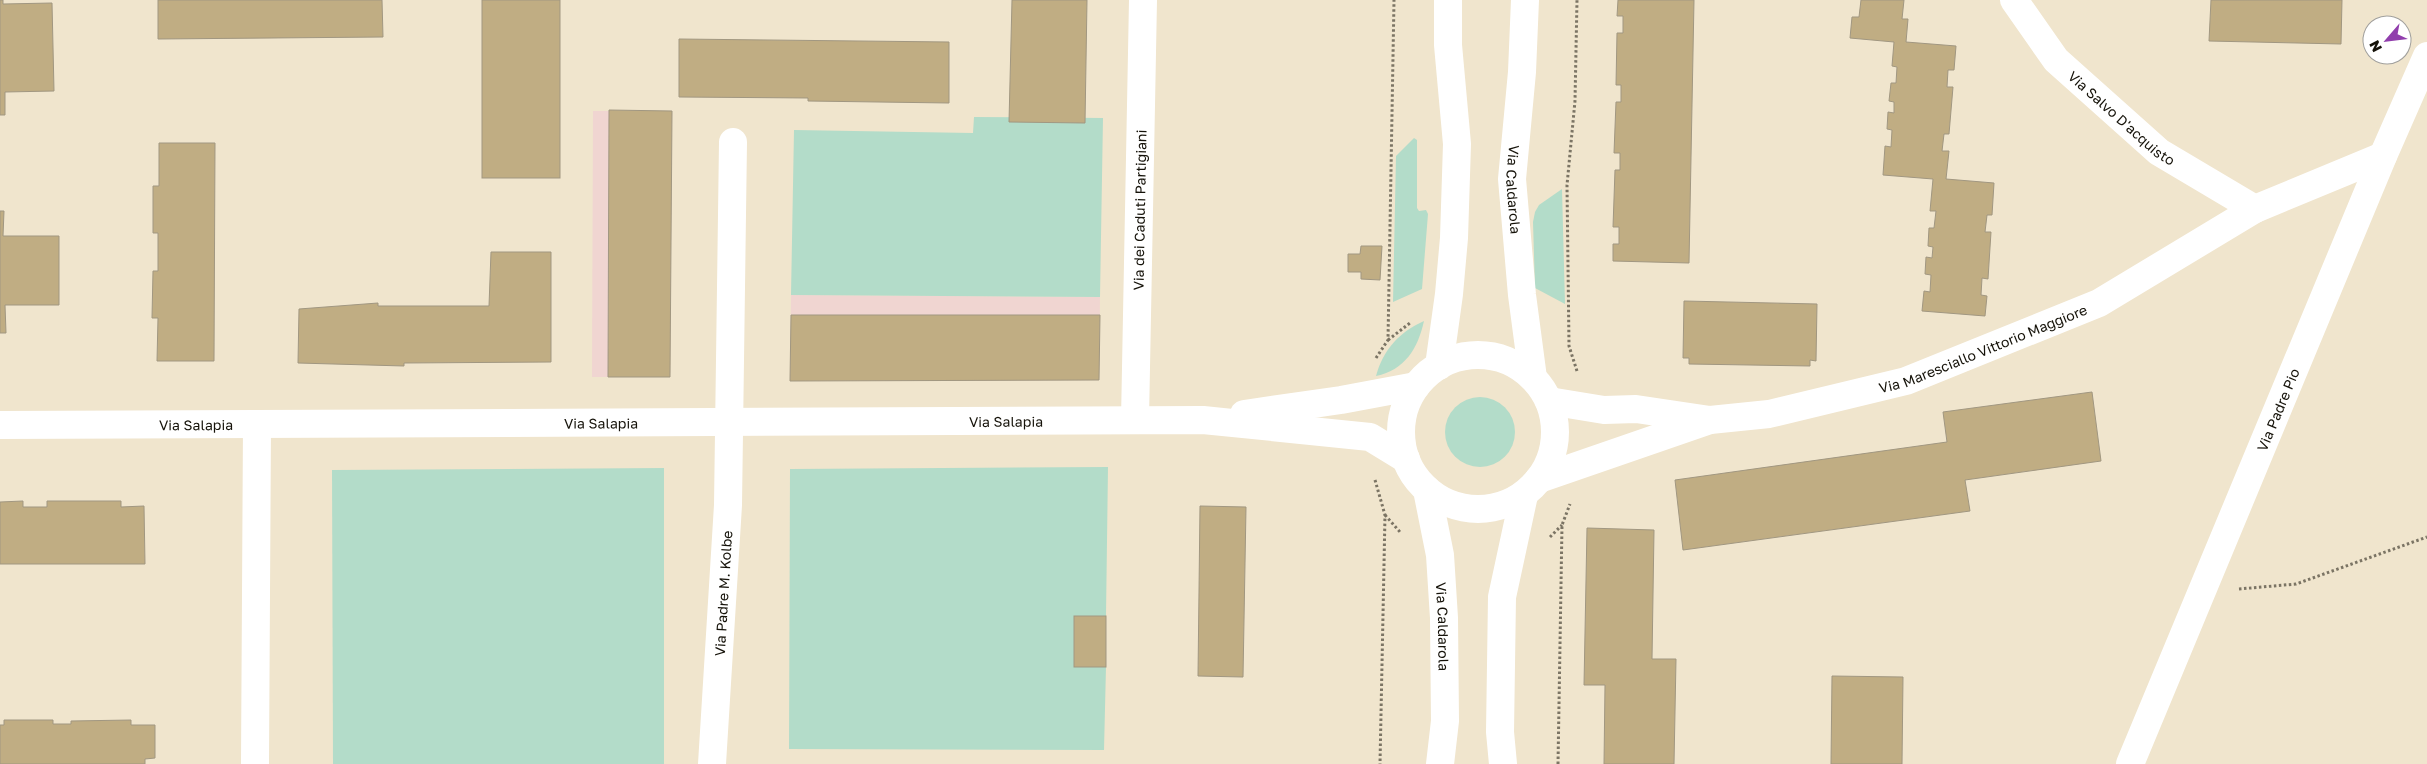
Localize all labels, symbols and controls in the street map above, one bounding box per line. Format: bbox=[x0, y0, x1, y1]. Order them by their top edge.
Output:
north arrow bbox=[2362, 15, 2412, 65]
text: N bbox=[2365, 38, 2385, 55]
street label: Via Salvo D'acquisto bbox=[2065, 67, 2178, 168]
street label: Via dei Caduti Partigiani bbox=[1129, 129, 1149, 291]
street label: Via Caldarola bbox=[1504, 144, 1525, 235]
street label: Via Maresciallo Vittorio Maggiore bbox=[1877, 300, 2089, 396]
street label: Via Padre Pio bbox=[2253, 365, 2302, 454]
street label: Via Salapia bbox=[969, 412, 1043, 429]
street label: Via Salapia bbox=[564, 414, 638, 431]
street label: Via Salapia bbox=[159, 416, 233, 433]
street label: Via Padre M. Kolbe bbox=[710, 530, 735, 657]
street label: Via Caldarola bbox=[1433, 582, 1453, 671]

